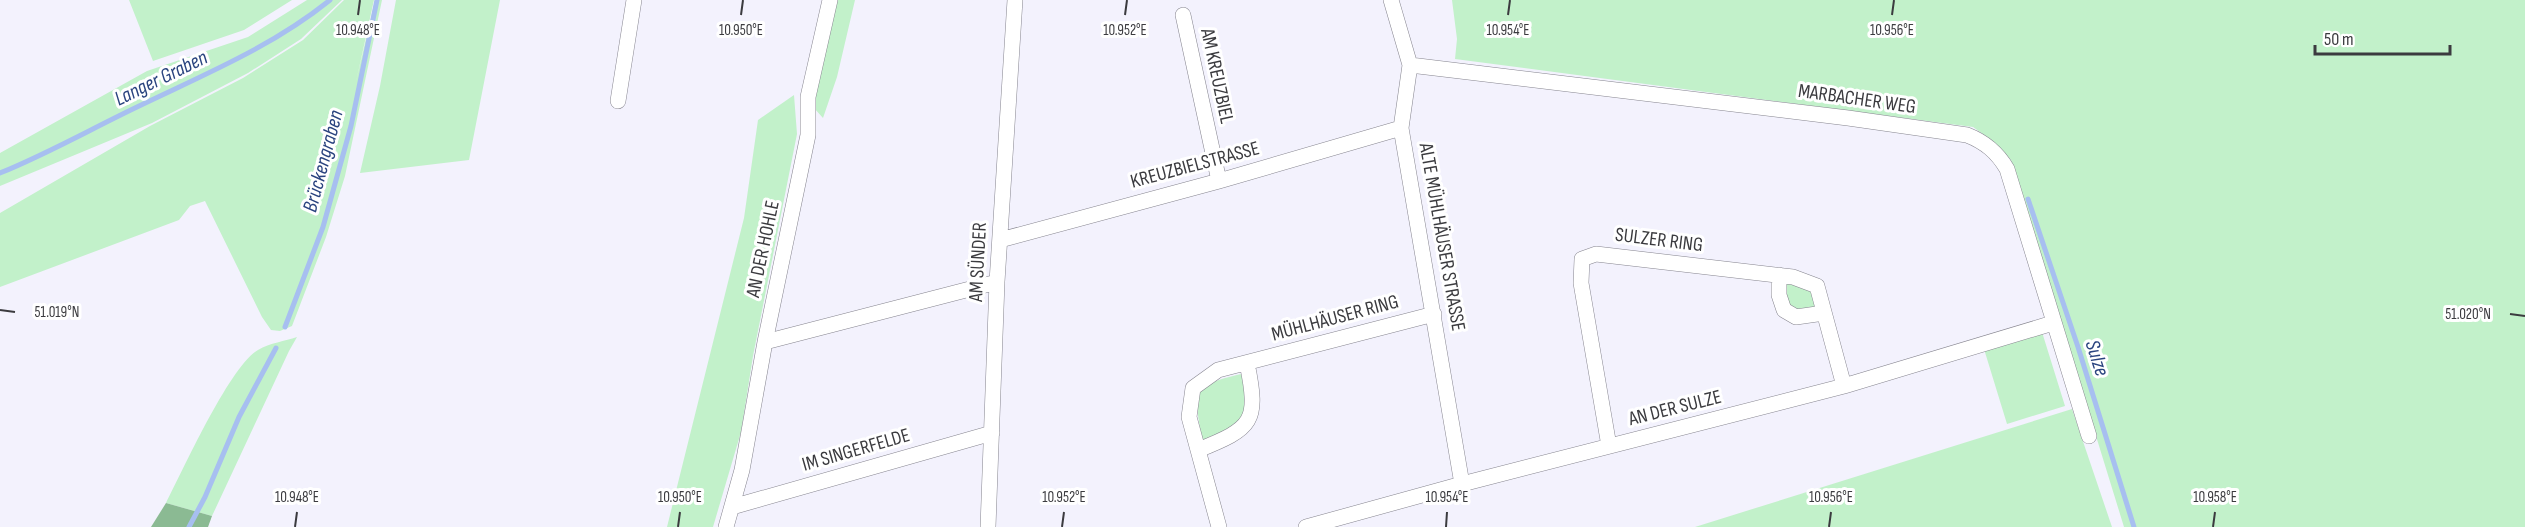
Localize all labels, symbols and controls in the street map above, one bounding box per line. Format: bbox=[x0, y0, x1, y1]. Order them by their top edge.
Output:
scale bar bbox=[2315, 18, 2450, 56]
text: 10.948°E bbox=[336, 21, 380, 40]
text: 10.950°E bbox=[719, 21, 763, 40]
text: 10.952°E bbox=[1103, 21, 1147, 40]
text: 10.954°E bbox=[1486, 21, 1530, 40]
text: 10.956°E bbox=[1870, 21, 1914, 40]
street label: AM KREUZBIEL bbox=[1195, 25, 1239, 126]
text: 50 m bbox=[2324, 29, 2354, 50]
water label: Langer Graben bbox=[110, 45, 212, 111]
street label: MARBACHER WEG bbox=[1797, 79, 1917, 119]
water label: Brückengraben bbox=[297, 107, 349, 215]
street label: KREUZBIELSTRASSE bbox=[1128, 136, 1262, 194]
street label: ALTE MÜHLHÄUSER STRASSE bbox=[1413, 140, 1470, 333]
street label: AN DER HOHLE bbox=[741, 198, 785, 301]
street label: AM SÜNDER bbox=[964, 222, 992, 303]
street label: SULZER RING bbox=[1614, 223, 1704, 257]
street label: MÜHLHÄUSER RING bbox=[1269, 290, 1401, 346]
text: 51.019°N bbox=[35, 303, 79, 322]
text: 51.020°N bbox=[2445, 305, 2491, 324]
water label: Sulze bbox=[2079, 337, 2115, 379]
street label: AN DER SULZE bbox=[1625, 385, 1724, 431]
street label: IM SINGERFELDE bbox=[799, 423, 913, 477]
text: 10.948°E bbox=[275, 488, 319, 507]
text: 10.950°E bbox=[658, 488, 702, 507]
text: 10.952°E bbox=[1042, 488, 1086, 507]
text: 10.954°E bbox=[1425, 488, 1469, 507]
text: 10.956°E bbox=[1809, 488, 1853, 507]
text: 10.958°E bbox=[2193, 488, 2237, 507]

